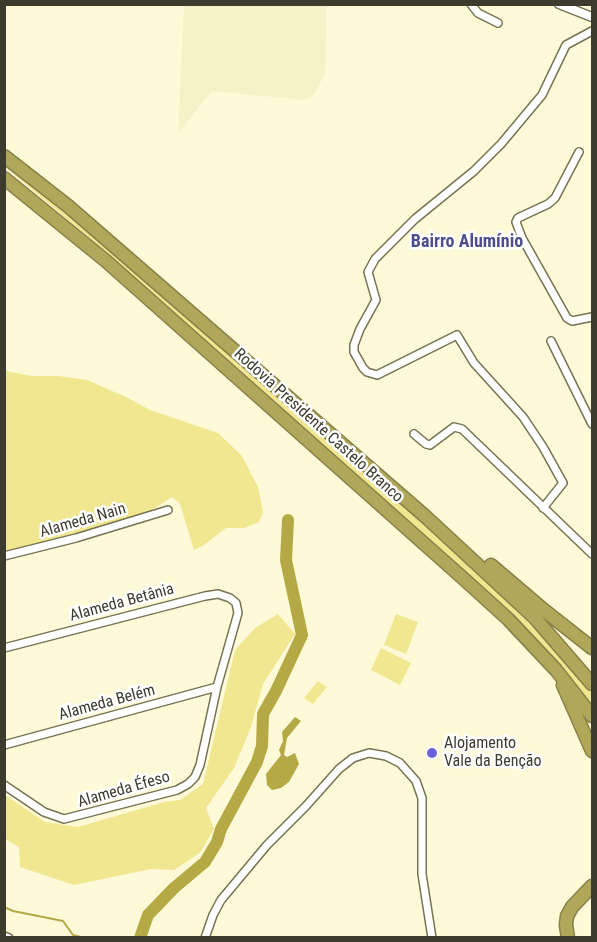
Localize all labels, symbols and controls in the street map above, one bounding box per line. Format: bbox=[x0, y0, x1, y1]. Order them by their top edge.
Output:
district label: Bairro Alumínio bbox=[411, 231, 523, 253]
street label: Rodovia Presidente Castelo Branco bbox=[229, 345, 407, 507]
street label: Alameda Nain bbox=[38, 500, 128, 542]
street label: Alameda Betânia bbox=[68, 580, 176, 626]
street label: Alameda Belém bbox=[57, 681, 157, 725]
place label: Alojamento Vale da Benção bbox=[444, 734, 541, 772]
marker: Alojamento Vale da Benção bbox=[425, 746, 439, 760]
street label: Alameda Éfeso bbox=[76, 768, 172, 812]

